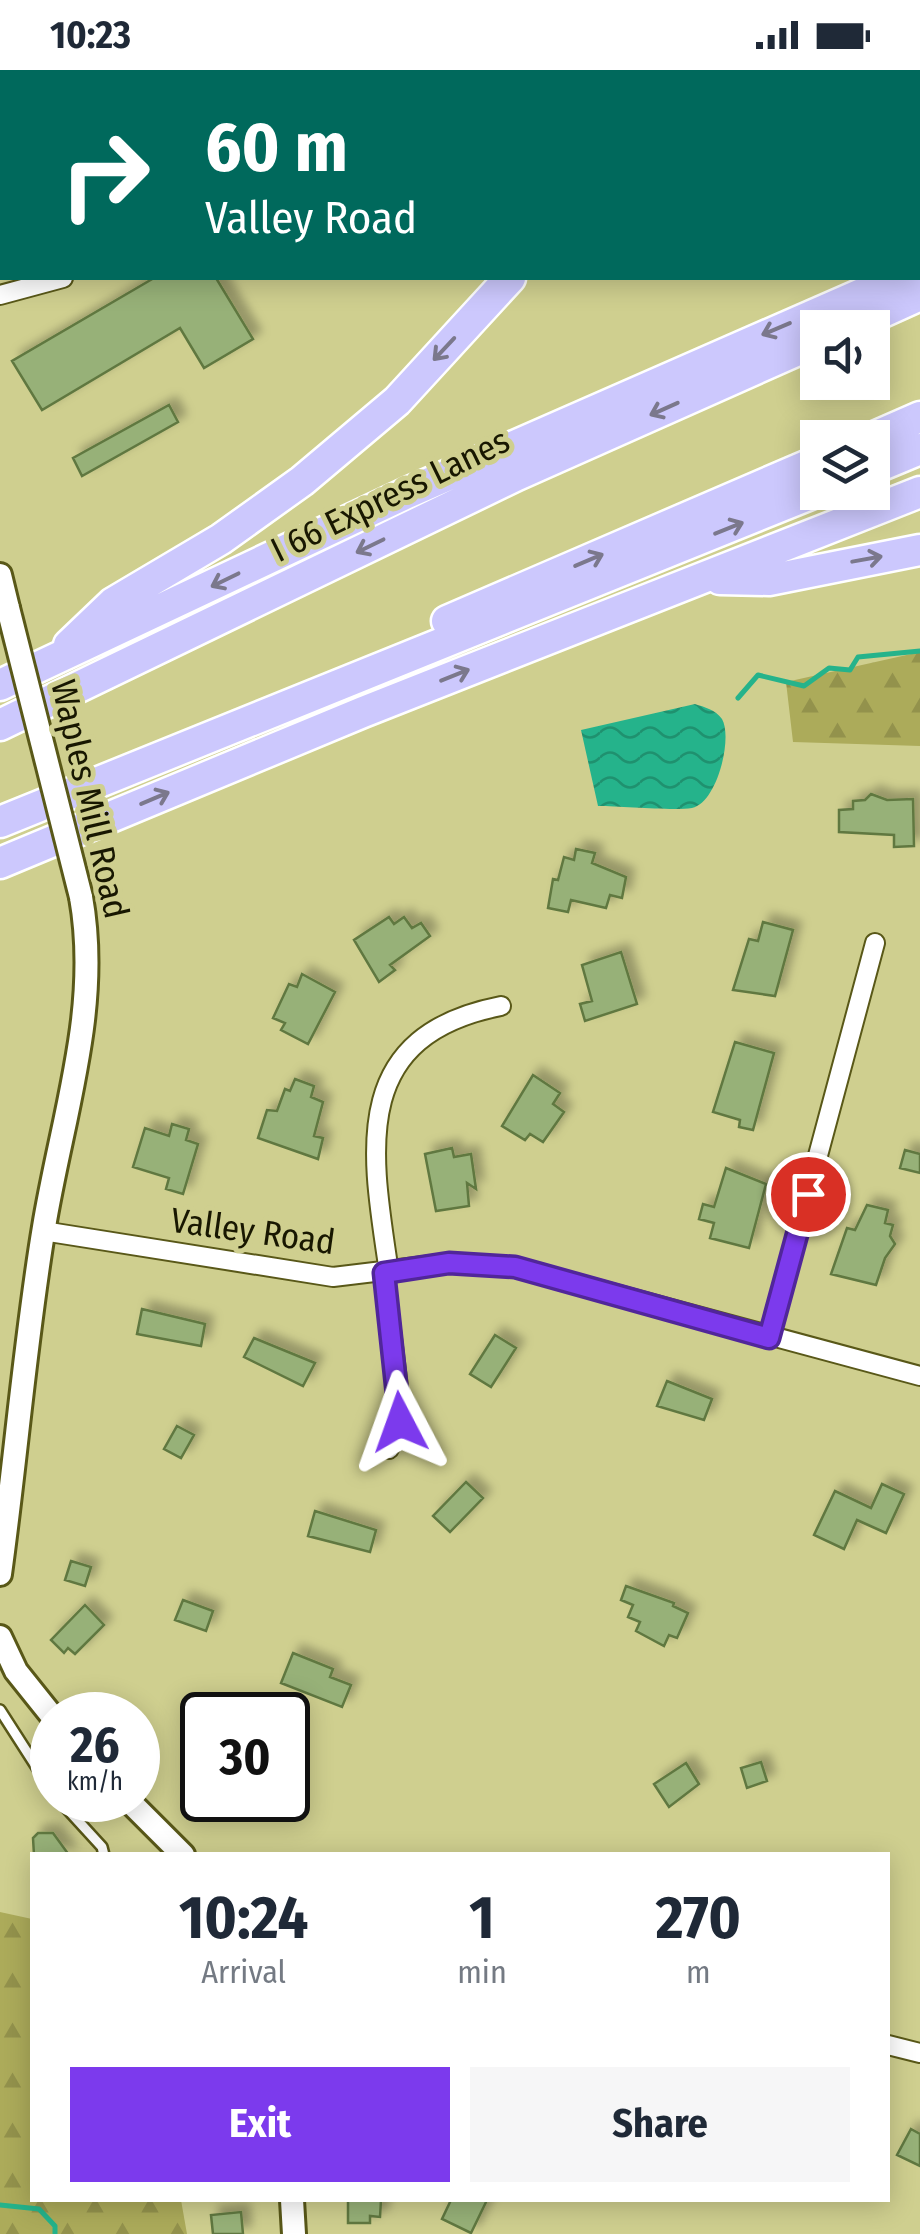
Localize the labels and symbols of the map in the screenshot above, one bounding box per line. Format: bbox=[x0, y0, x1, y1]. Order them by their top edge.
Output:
one-way arrow bbox=[761, 321, 792, 339]
one-way arrow bbox=[433, 336, 456, 361]
one-way arrow bbox=[649, 401, 680, 419]
street label: I 66 Express Lanes bbox=[264, 419, 516, 571]
one-way arrow bbox=[713, 517, 744, 535]
one-way arrow bbox=[355, 537, 385, 556]
one-way arrow bbox=[850, 549, 883, 568]
one-way arrow bbox=[573, 550, 604, 568]
one-way arrow bbox=[211, 571, 241, 590]
one-way arrow bbox=[440, 665, 470, 683]
street label: Waples Mill Road bbox=[42, 676, 138, 922]
one-way arrow bbox=[139, 788, 169, 806]
pin bbox=[766, 1152, 851, 1237]
street label: Valley Road bbox=[168, 1199, 338, 1263]
position arrow bbox=[348, 1370, 452, 1474]
speed limit sign: 30 bbox=[180, 1692, 310, 1822]

